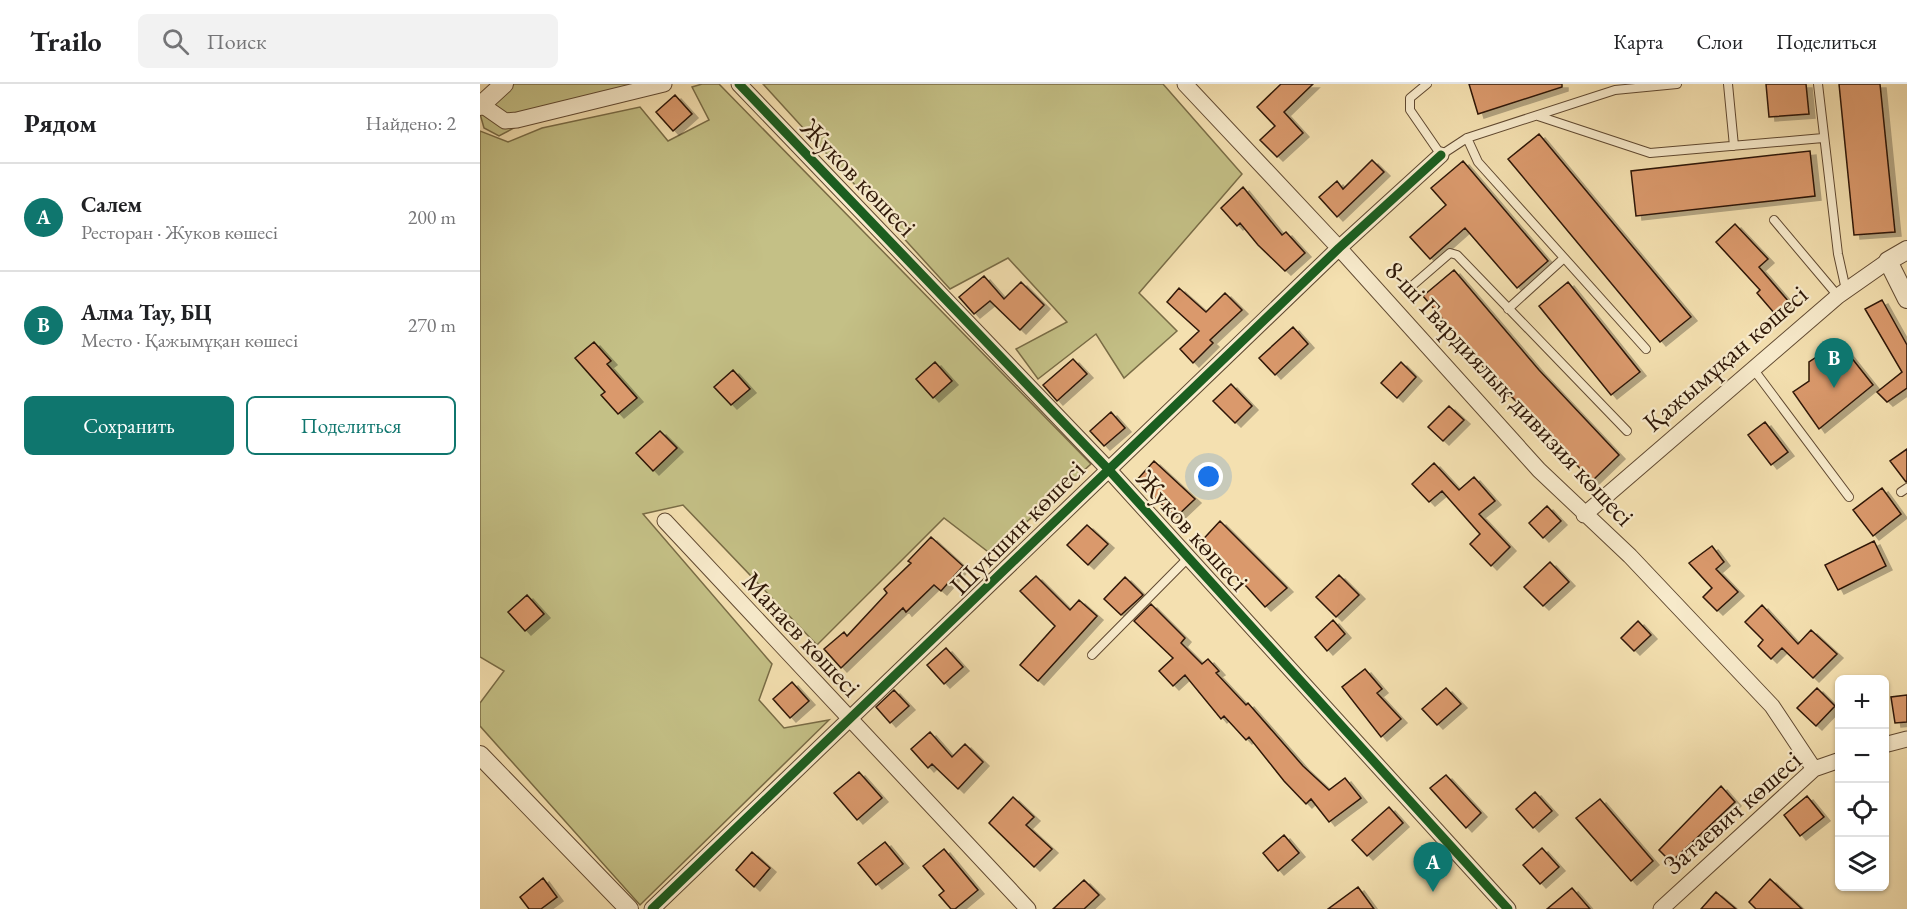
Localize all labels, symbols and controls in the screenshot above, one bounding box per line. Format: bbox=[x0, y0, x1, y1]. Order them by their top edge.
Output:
search box bbox=[138, 14, 558, 68]
text: Trailo bbox=[30, 23, 102, 59]
icon: search bbox=[159, 25, 192, 58]
text: Поиск bbox=[207, 27, 266, 56]
text: Карта bbox=[1613, 28, 1663, 55]
text: Слои bbox=[1696, 28, 1743, 55]
text: Поделиться bbox=[1776, 28, 1877, 55]
text: Рядом bbox=[24, 106, 97, 140]
street label: Жуков көшесі bbox=[793, 109, 925, 244]
text: Найдено: 2 bbox=[365, 110, 456, 136]
text: Салем bbox=[81, 190, 142, 219]
text: A bbox=[36, 204, 51, 230]
text: 200 m bbox=[408, 204, 456, 230]
text: Ресторан · Жуков көшесі bbox=[81, 219, 278, 245]
street label: 8-ші Гвардиялық дивизия көшесі bbox=[1378, 253, 1643, 534]
street label: Қажымұқан көшесі bbox=[1635, 277, 1815, 439]
text: Алма Тау, БЦ bbox=[81, 298, 212, 327]
text: B bbox=[37, 312, 50, 338]
text: 270 m bbox=[408, 312, 456, 338]
text: Место · Қажымұқан көшесі bbox=[81, 327, 298, 353]
pin: B bbox=[1814, 338, 1854, 388]
button: Сохранить bbox=[24, 396, 234, 455]
button: Поделиться bbox=[246, 396, 456, 455]
street label: Шукшин көшесі bbox=[942, 452, 1092, 602]
street label: Жуков көшесі bbox=[1128, 461, 1257, 599]
your location bbox=[1194, 462, 1223, 491]
street label: Манаев көшесі bbox=[735, 564, 869, 704]
map controls bbox=[1835, 675, 1889, 891]
button: + bbox=[1835, 675, 1889, 729]
button: − bbox=[1835, 729, 1889, 783]
street label: Затаевич көшесі bbox=[1655, 742, 1809, 882]
button: locate bbox=[1835, 783, 1889, 837]
button: layers bbox=[1835, 837, 1889, 891]
pin: A bbox=[1414, 842, 1452, 892]

